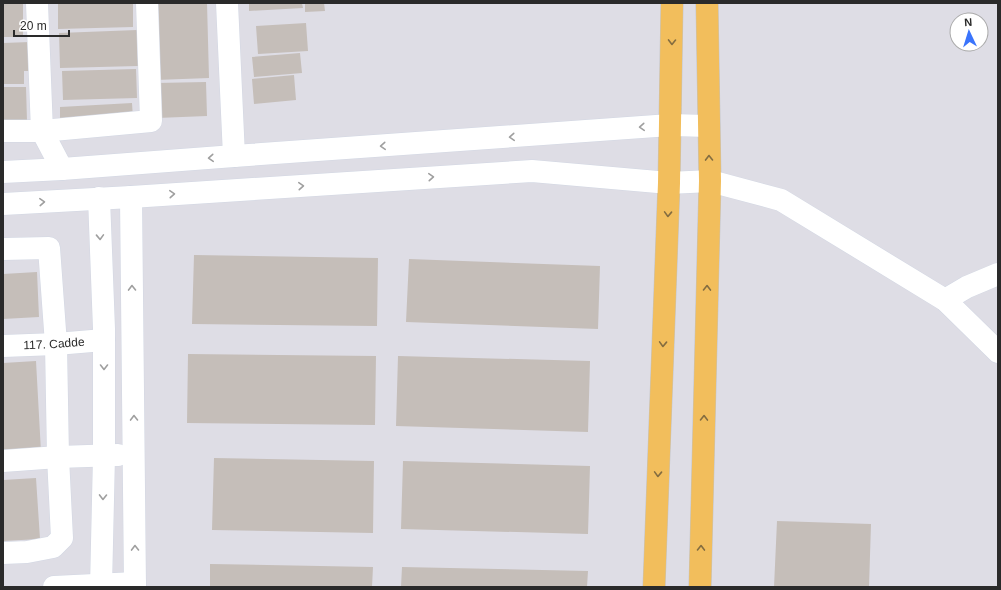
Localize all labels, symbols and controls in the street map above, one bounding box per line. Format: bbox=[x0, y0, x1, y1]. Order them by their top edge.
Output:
scale bar bbox=[14, 12, 69, 38]
north arrow bbox=[949, 12, 989, 52]
text: N bbox=[964, 16, 973, 28]
text: 20 m bbox=[20, 19, 47, 33]
one-way arrow bbox=[667, 39, 676, 45]
one-way arrow bbox=[639, 123, 645, 132]
one-way arrow bbox=[509, 132, 515, 141]
one-way arrow bbox=[380, 141, 386, 150]
one-way arrow bbox=[208, 153, 214, 162]
one-way arrow bbox=[705, 155, 713, 161]
one-way arrow bbox=[428, 173, 434, 182]
one-way arrow bbox=[298, 181, 304, 190]
one-way arrow bbox=[169, 190, 175, 199]
one-way arrow bbox=[39, 197, 45, 206]
one-way arrow bbox=[663, 211, 672, 217]
one-way arrow bbox=[96, 234, 105, 240]
one-way arrow bbox=[128, 285, 136, 291]
one-way arrow bbox=[703, 285, 711, 291]
street label: 117. Cadde bbox=[23, 335, 85, 352]
one-way arrow bbox=[659, 341, 667, 347]
one-way arrow bbox=[100, 364, 108, 370]
one-way arrow bbox=[129, 415, 138, 421]
one-way arrow bbox=[700, 415, 708, 421]
one-way arrow bbox=[654, 471, 662, 477]
one-way arrow bbox=[99, 494, 107, 500]
one-way arrow bbox=[131, 545, 139, 551]
one-way arrow bbox=[696, 545, 705, 551]

